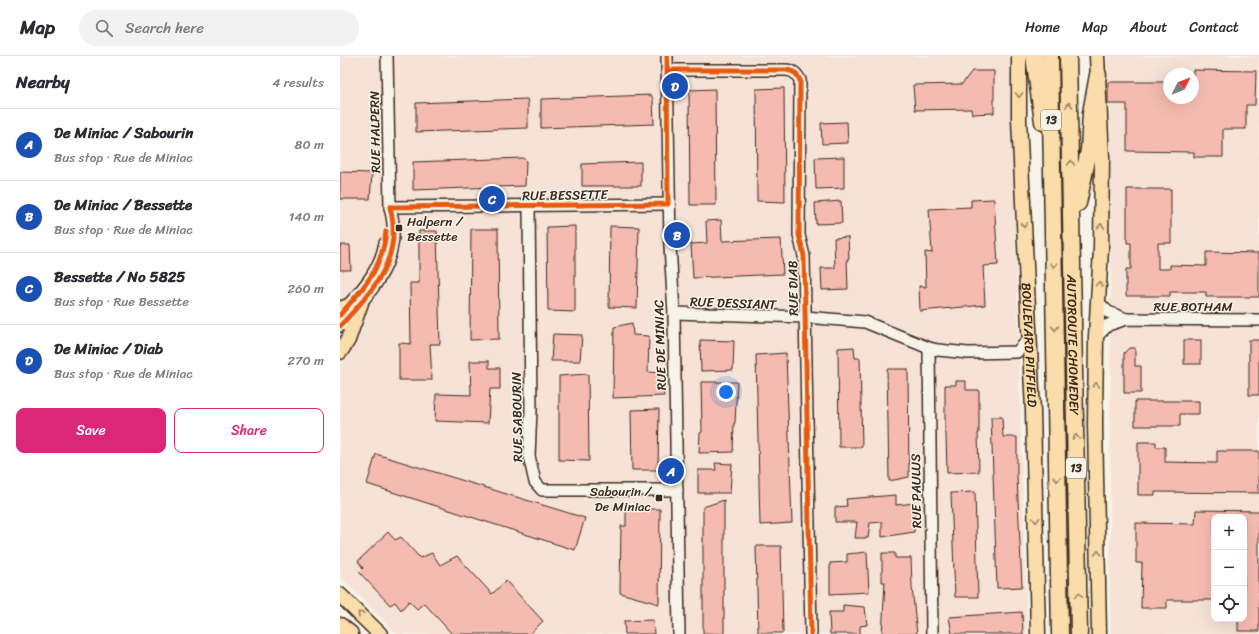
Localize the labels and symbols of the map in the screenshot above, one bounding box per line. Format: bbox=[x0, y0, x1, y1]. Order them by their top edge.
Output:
north arrow bbox=[1163, 68, 1199, 104]
pin: D bbox=[662, 71, 688, 101]
street label: RUE HALPERN bbox=[363, 91, 387, 173]
one-way arrow bbox=[1015, 92, 1023, 98]
one-way arrow bbox=[1065, 102, 1074, 108]
road number: 13 bbox=[1041, 110, 1061, 130]
one-way arrow bbox=[1067, 160, 1075, 166]
street label: RUE BESSETTE bbox=[522, 183, 609, 207]
pin: C bbox=[479, 184, 505, 214]
place label: Halpern / Bessette bbox=[407, 210, 464, 248]
pin: B bbox=[664, 220, 690, 250]
one-way arrow bbox=[1020, 222, 1028, 228]
marker: Halpern / Bessette bbox=[394, 223, 404, 233]
one-way arrow bbox=[1097, 223, 1105, 229]
street label: RUE DIAB bbox=[781, 260, 805, 316]
one-way arrow bbox=[1050, 262, 1058, 268]
street label: AUTOROUTE CHOMEDEY bbox=[1061, 274, 1086, 416]
one-way arrow bbox=[1095, 281, 1103, 287]
street label: BOULEVARD PITFIELD bbox=[1015, 282, 1044, 408]
street label: RUE DESSIANT bbox=[689, 290, 778, 316]
street label: RUE BOTHAM bbox=[1153, 295, 1233, 318]
street label: RUE DE MINIAC bbox=[647, 299, 673, 391]
one-way arrow bbox=[1051, 325, 1059, 331]
street label: RUE SABOURIN bbox=[505, 372, 529, 462]
your location bbox=[716, 382, 736, 402]
one-way arrow bbox=[1092, 382, 1100, 388]
one-way arrow bbox=[1072, 434, 1080, 440]
street label: RUE PAULUS bbox=[904, 454, 928, 528]
pin: A bbox=[658, 456, 684, 486]
road number: 13 bbox=[1066, 458, 1086, 478]
one-way arrow bbox=[1053, 476, 1062, 482]
place label: Sabourin / De Miniac bbox=[590, 480, 653, 518]
marker: Sabourin / De Miniac bbox=[654, 493, 664, 503]
one-way arrow bbox=[1032, 517, 1040, 523]
one-way arrow bbox=[1094, 550, 1102, 556]
one-way arrow bbox=[1075, 592, 1083, 598]
one-way arrow bbox=[357, 612, 365, 619]

